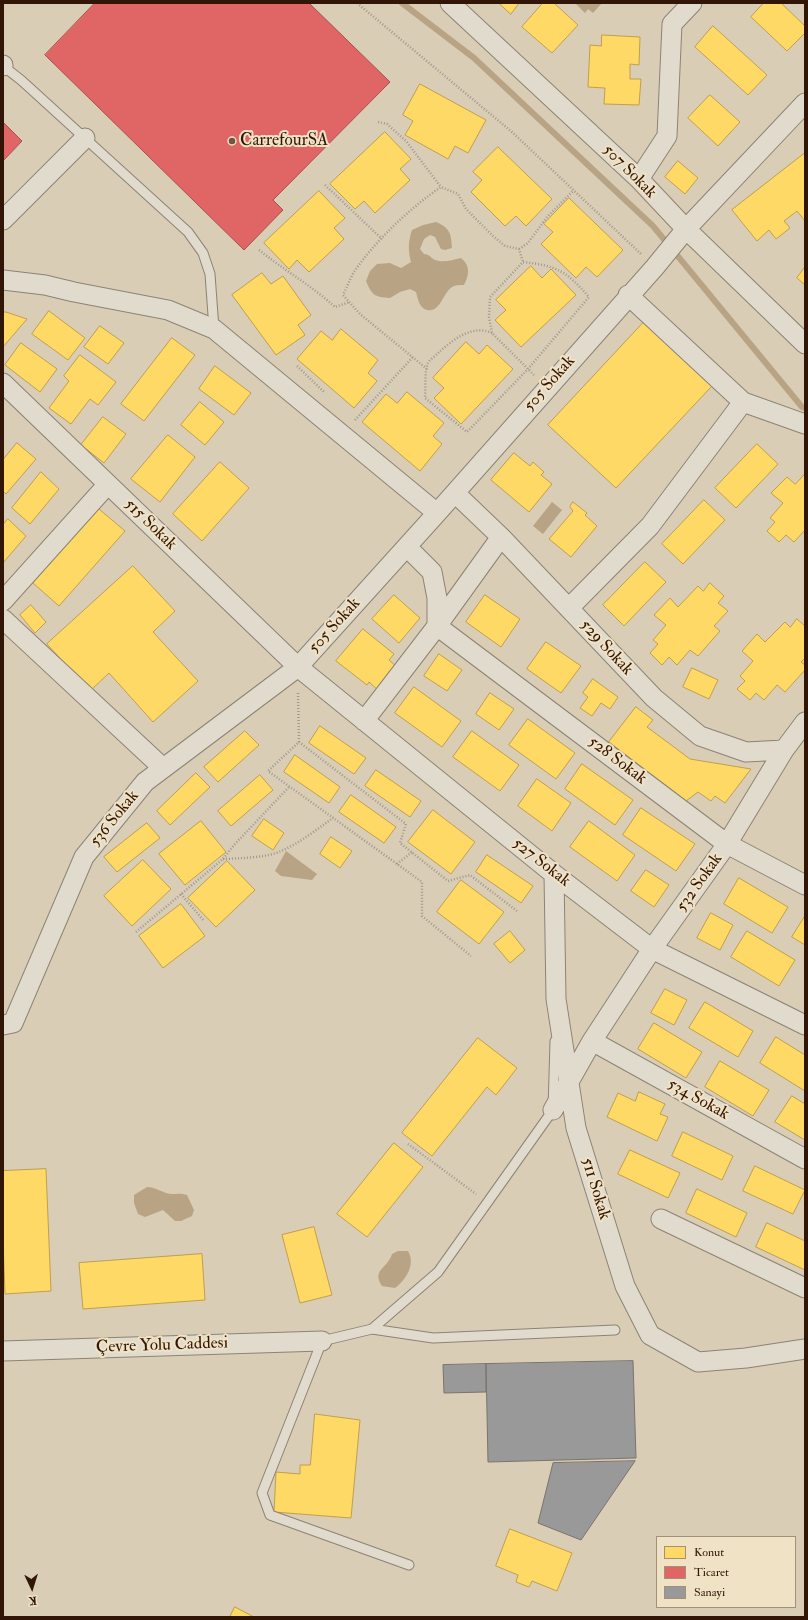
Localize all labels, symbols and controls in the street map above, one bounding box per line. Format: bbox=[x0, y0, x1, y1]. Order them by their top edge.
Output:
place label: CarrefourSA bbox=[240, 131, 328, 151]
marker: CarrefourSA bbox=[227, 136, 237, 146]
street label: 507 Sokak bbox=[598, 141, 660, 203]
street label: 505 Sokak bbox=[520, 352, 580, 416]
street label: 515 Sokak bbox=[119, 495, 181, 555]
street label: 505 Sokak bbox=[305, 594, 365, 658]
street label: 529 Sokak bbox=[575, 616, 637, 680]
street label: 528 Sokak bbox=[584, 732, 650, 790]
street label: 536 Sokak bbox=[86, 787, 144, 851]
street label: 527 Sokak bbox=[508, 834, 574, 892]
street label: 532 Sokak bbox=[672, 850, 728, 916]
street label: 534 Sokak bbox=[664, 1075, 732, 1125]
street label: 511 Sokak bbox=[576, 1155, 614, 1223]
street label: Çevre Yolu Caddesi bbox=[96, 1333, 228, 1359]
legend bbox=[656, 1536, 796, 1608]
text: Konut bbox=[694, 1545, 724, 1560]
text: Ticaret bbox=[694, 1565, 729, 1580]
north arrow bbox=[12, 1568, 52, 1608]
text: Sanayi bbox=[694, 1585, 725, 1600]
text: K bbox=[29, 1594, 37, 1607]

